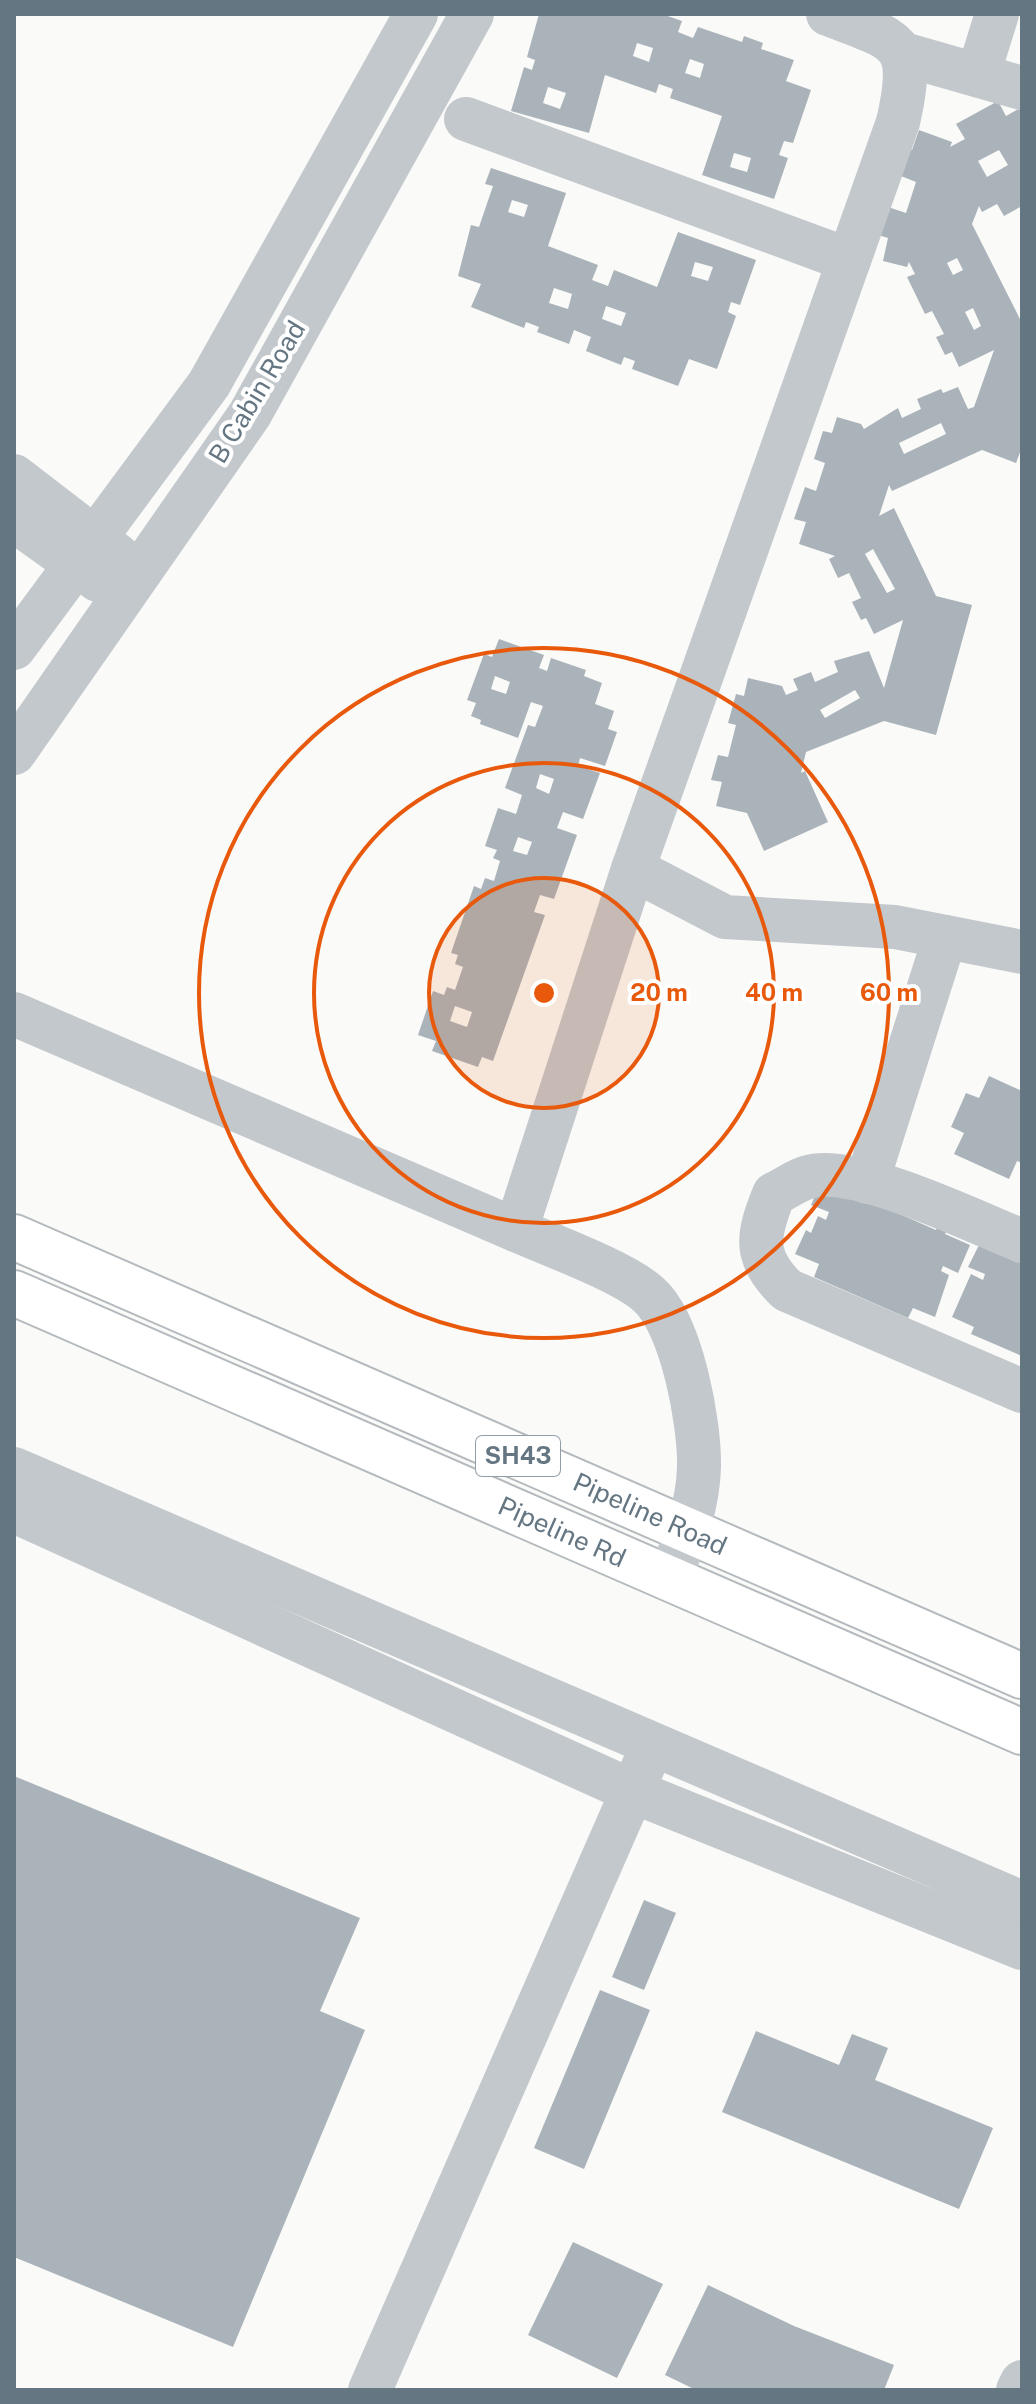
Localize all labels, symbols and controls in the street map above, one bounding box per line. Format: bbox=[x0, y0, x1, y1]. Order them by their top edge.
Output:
street label: B Cabin Road bbox=[202, 315, 311, 469]
text: 20 m bbox=[630, 978, 688, 1006]
text: 40 m bbox=[745, 978, 803, 1006]
text: 60 m bbox=[860, 978, 918, 1006]
centre of rings bbox=[530, 979, 558, 1007]
road number: SH43 bbox=[476, 1436, 560, 1476]
street label: Pipeline Road bbox=[568, 1466, 732, 1561]
street label: Pipeline Rd bbox=[494, 1490, 631, 1573]

